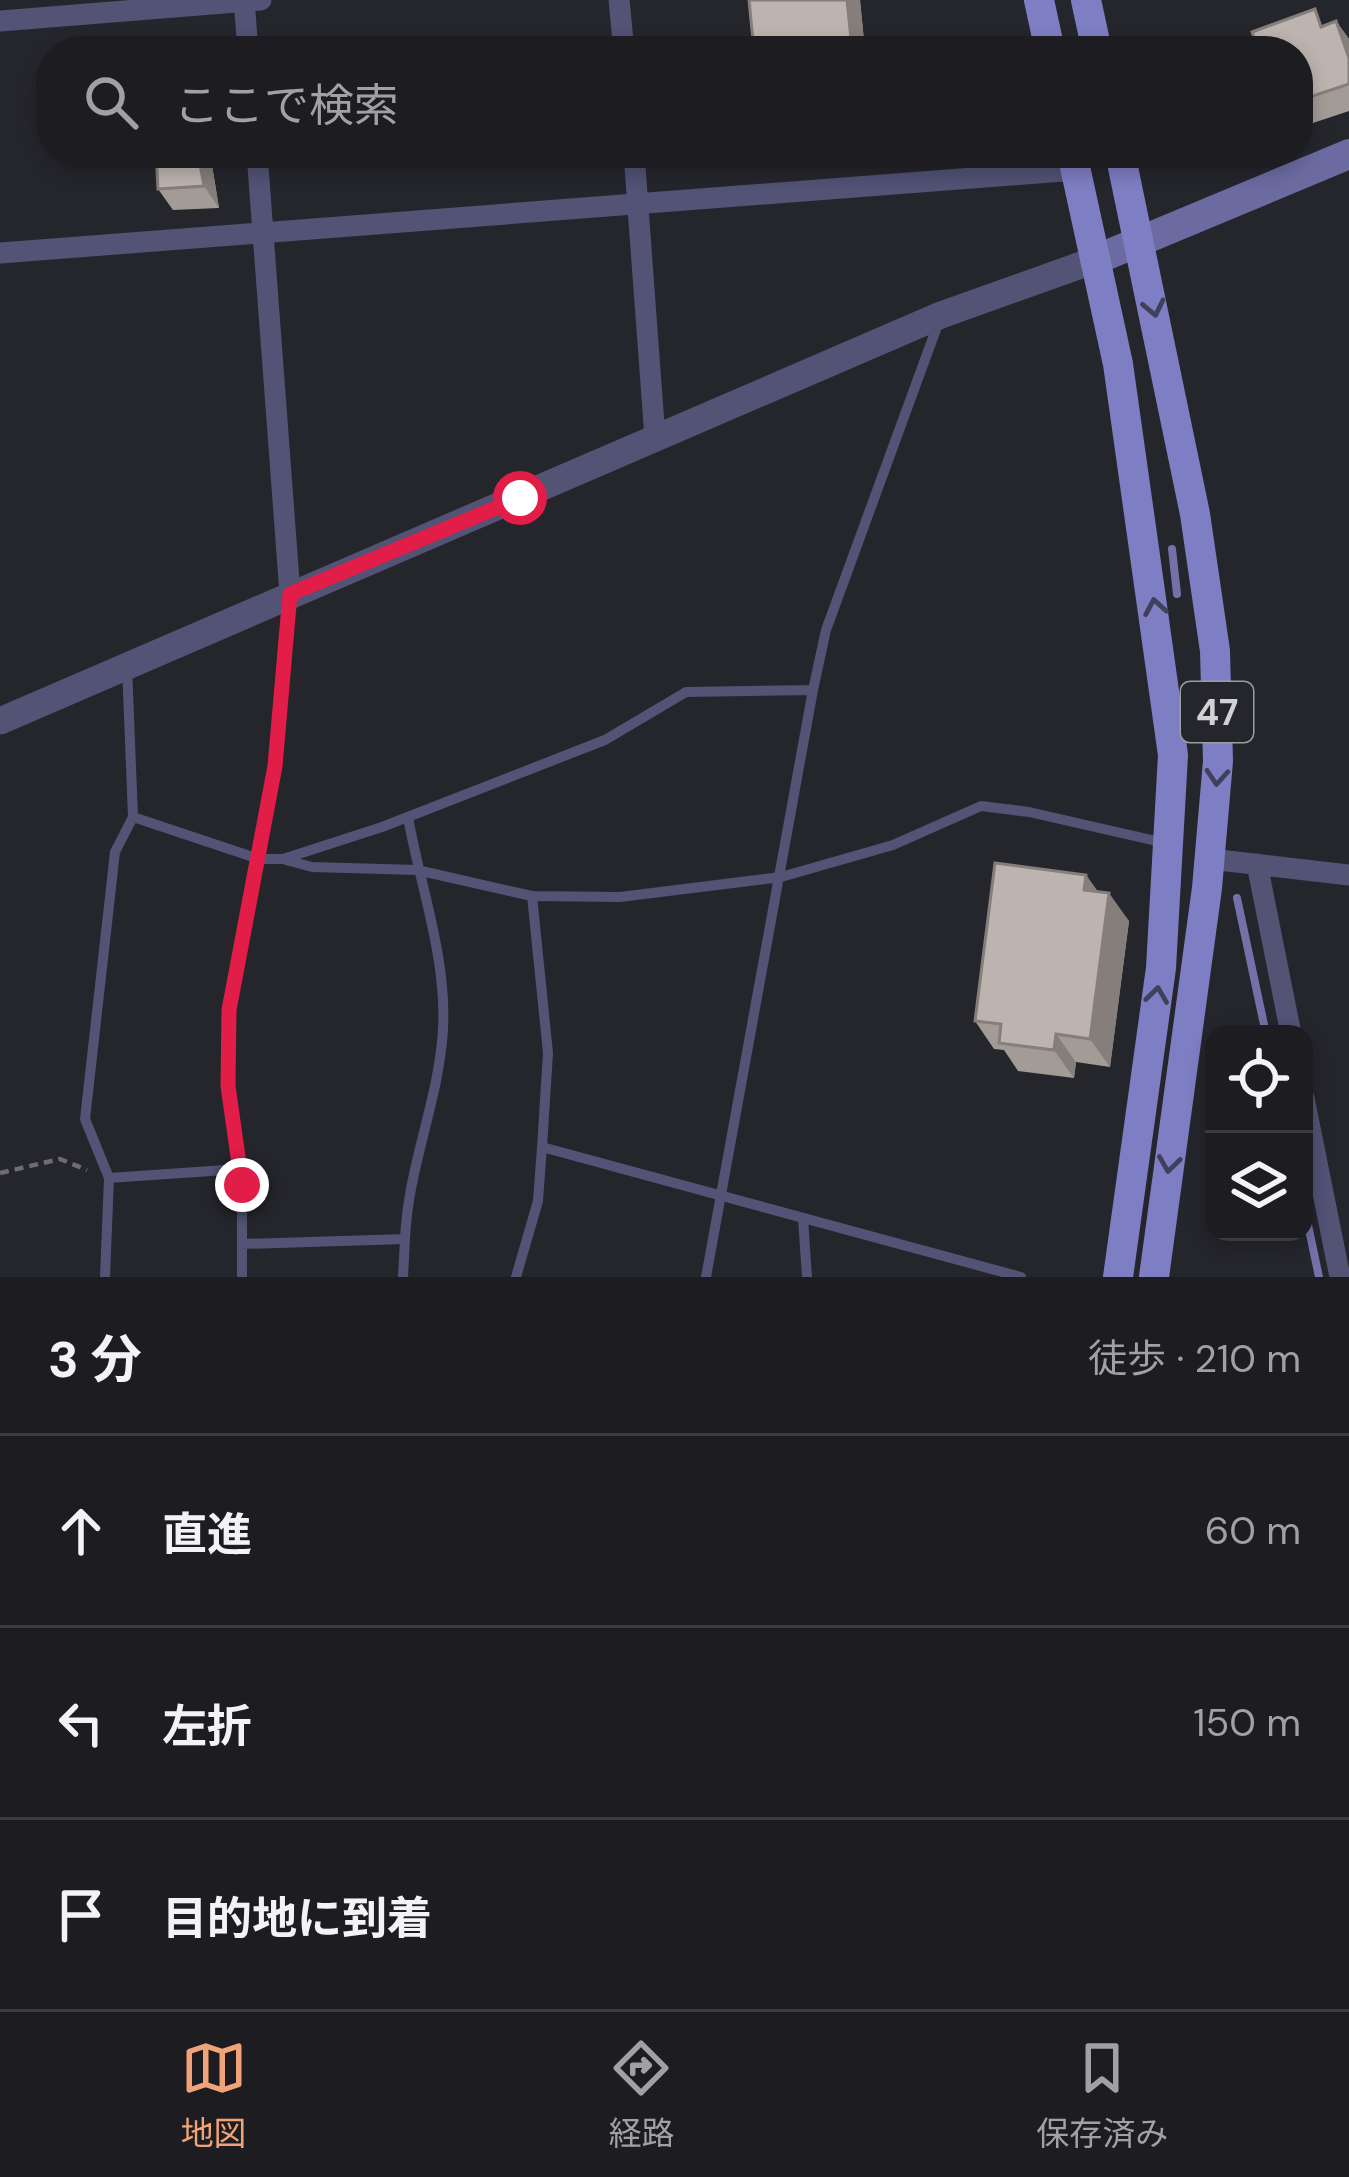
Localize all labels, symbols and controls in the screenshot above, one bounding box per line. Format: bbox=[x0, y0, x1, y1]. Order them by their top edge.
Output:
search box bbox=[36, 36, 1313, 168]
icon: search bbox=[78, 69, 144, 135]
text: ここで検索 bbox=[174, 76, 399, 135]
one-way arrow bbox=[1140, 298, 1165, 318]
route start bbox=[493, 471, 547, 525]
one-way arrow bbox=[1143, 597, 1168, 617]
road number: 47 bbox=[1181, 682, 1253, 742]
one-way arrow bbox=[1204, 768, 1230, 787]
one-way arrow bbox=[1143, 985, 1169, 1004]
map controls bbox=[1205, 1025, 1313, 1241]
button: locate bbox=[1205, 1025, 1313, 1133]
button: layers bbox=[1205, 1133, 1313, 1241]
one-way arrow bbox=[1157, 1154, 1183, 1173]
route end bbox=[215, 1158, 269, 1212]
text: 3 分 bbox=[48, 1326, 142, 1393]
text: 徒歩 · 210 m bbox=[1088, 1333, 1301, 1384]
icon: ahead bbox=[48, 1498, 114, 1564]
text: 直進 bbox=[162, 1505, 252, 1564]
text: 60 m bbox=[1205, 1505, 1301, 1556]
icon: left bbox=[48, 1690, 114, 1756]
text: 左折 bbox=[162, 1697, 252, 1756]
text: 150 m bbox=[1193, 1697, 1301, 1748]
icon: arrive bbox=[48, 1882, 114, 1948]
text: 目的地に到着 bbox=[162, 1889, 432, 1948]
tab: 地図 bbox=[181, 2035, 247, 2155]
tab: 経路 bbox=[608, 2035, 674, 2155]
tab: 保存済み bbox=[1036, 2035, 1168, 2155]

